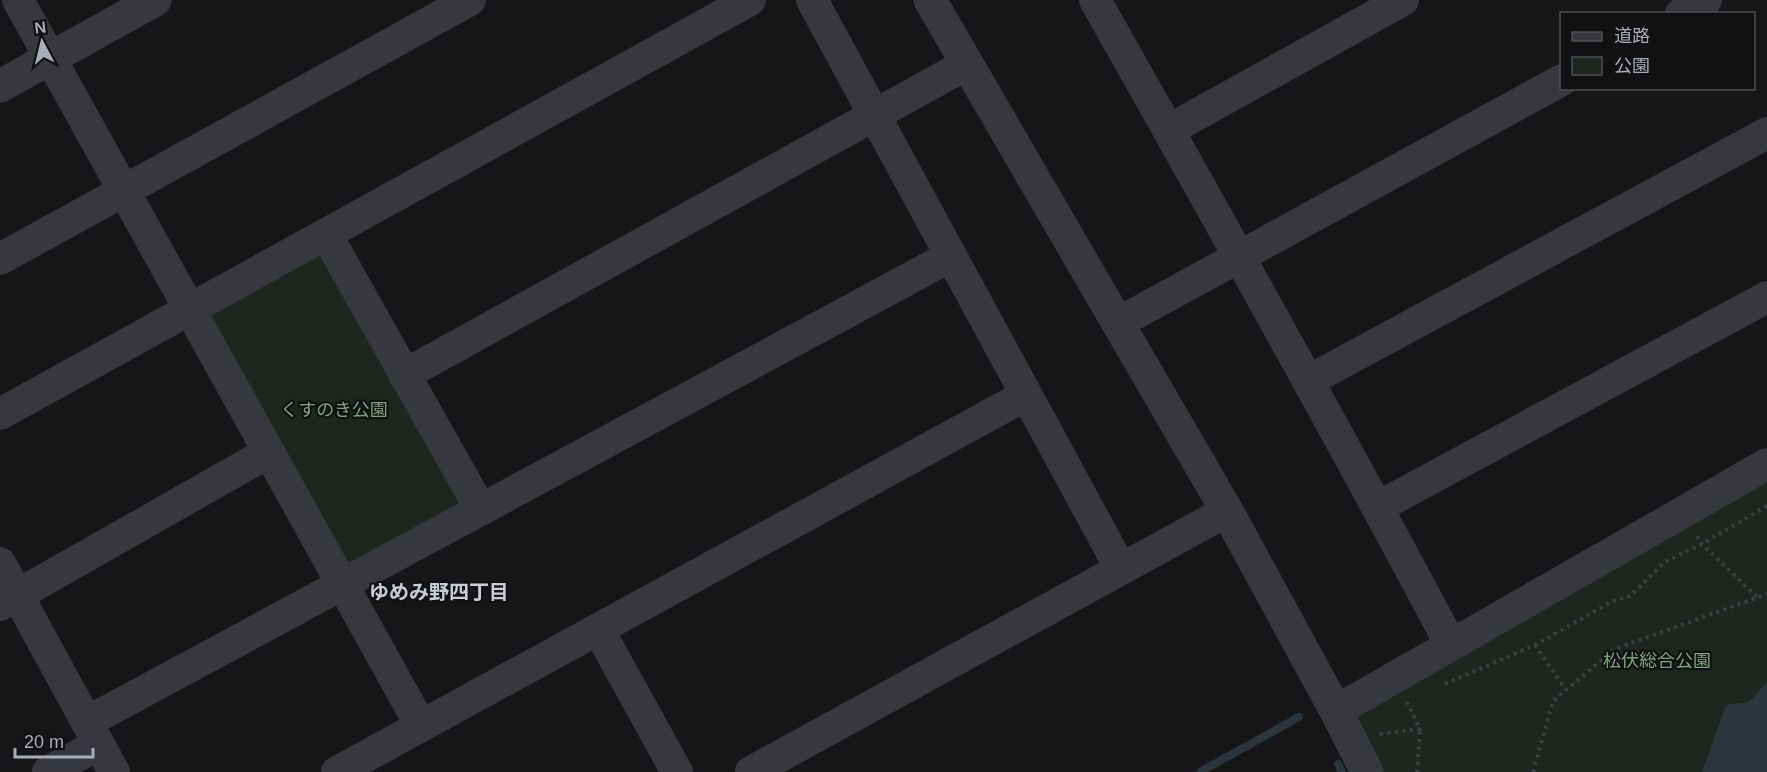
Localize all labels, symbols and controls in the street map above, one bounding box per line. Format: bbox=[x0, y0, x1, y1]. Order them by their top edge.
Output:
north arrow bbox=[12, 12, 72, 72]
legend bbox=[1560, 12, 1755, 90]
text: N bbox=[33, 18, 47, 37]
text: 道路 bbox=[1614, 26, 1650, 46]
text: 公園 bbox=[1614, 56, 1650, 76]
park label: くすのき公園 bbox=[280, 400, 388, 420]
district label: ゆめみ野四丁目 bbox=[369, 581, 509, 603]
park label: 松伏総合公園 bbox=[1603, 651, 1711, 671]
scale bar bbox=[15, 721, 93, 759]
text: 20 m bbox=[24, 732, 64, 752]

